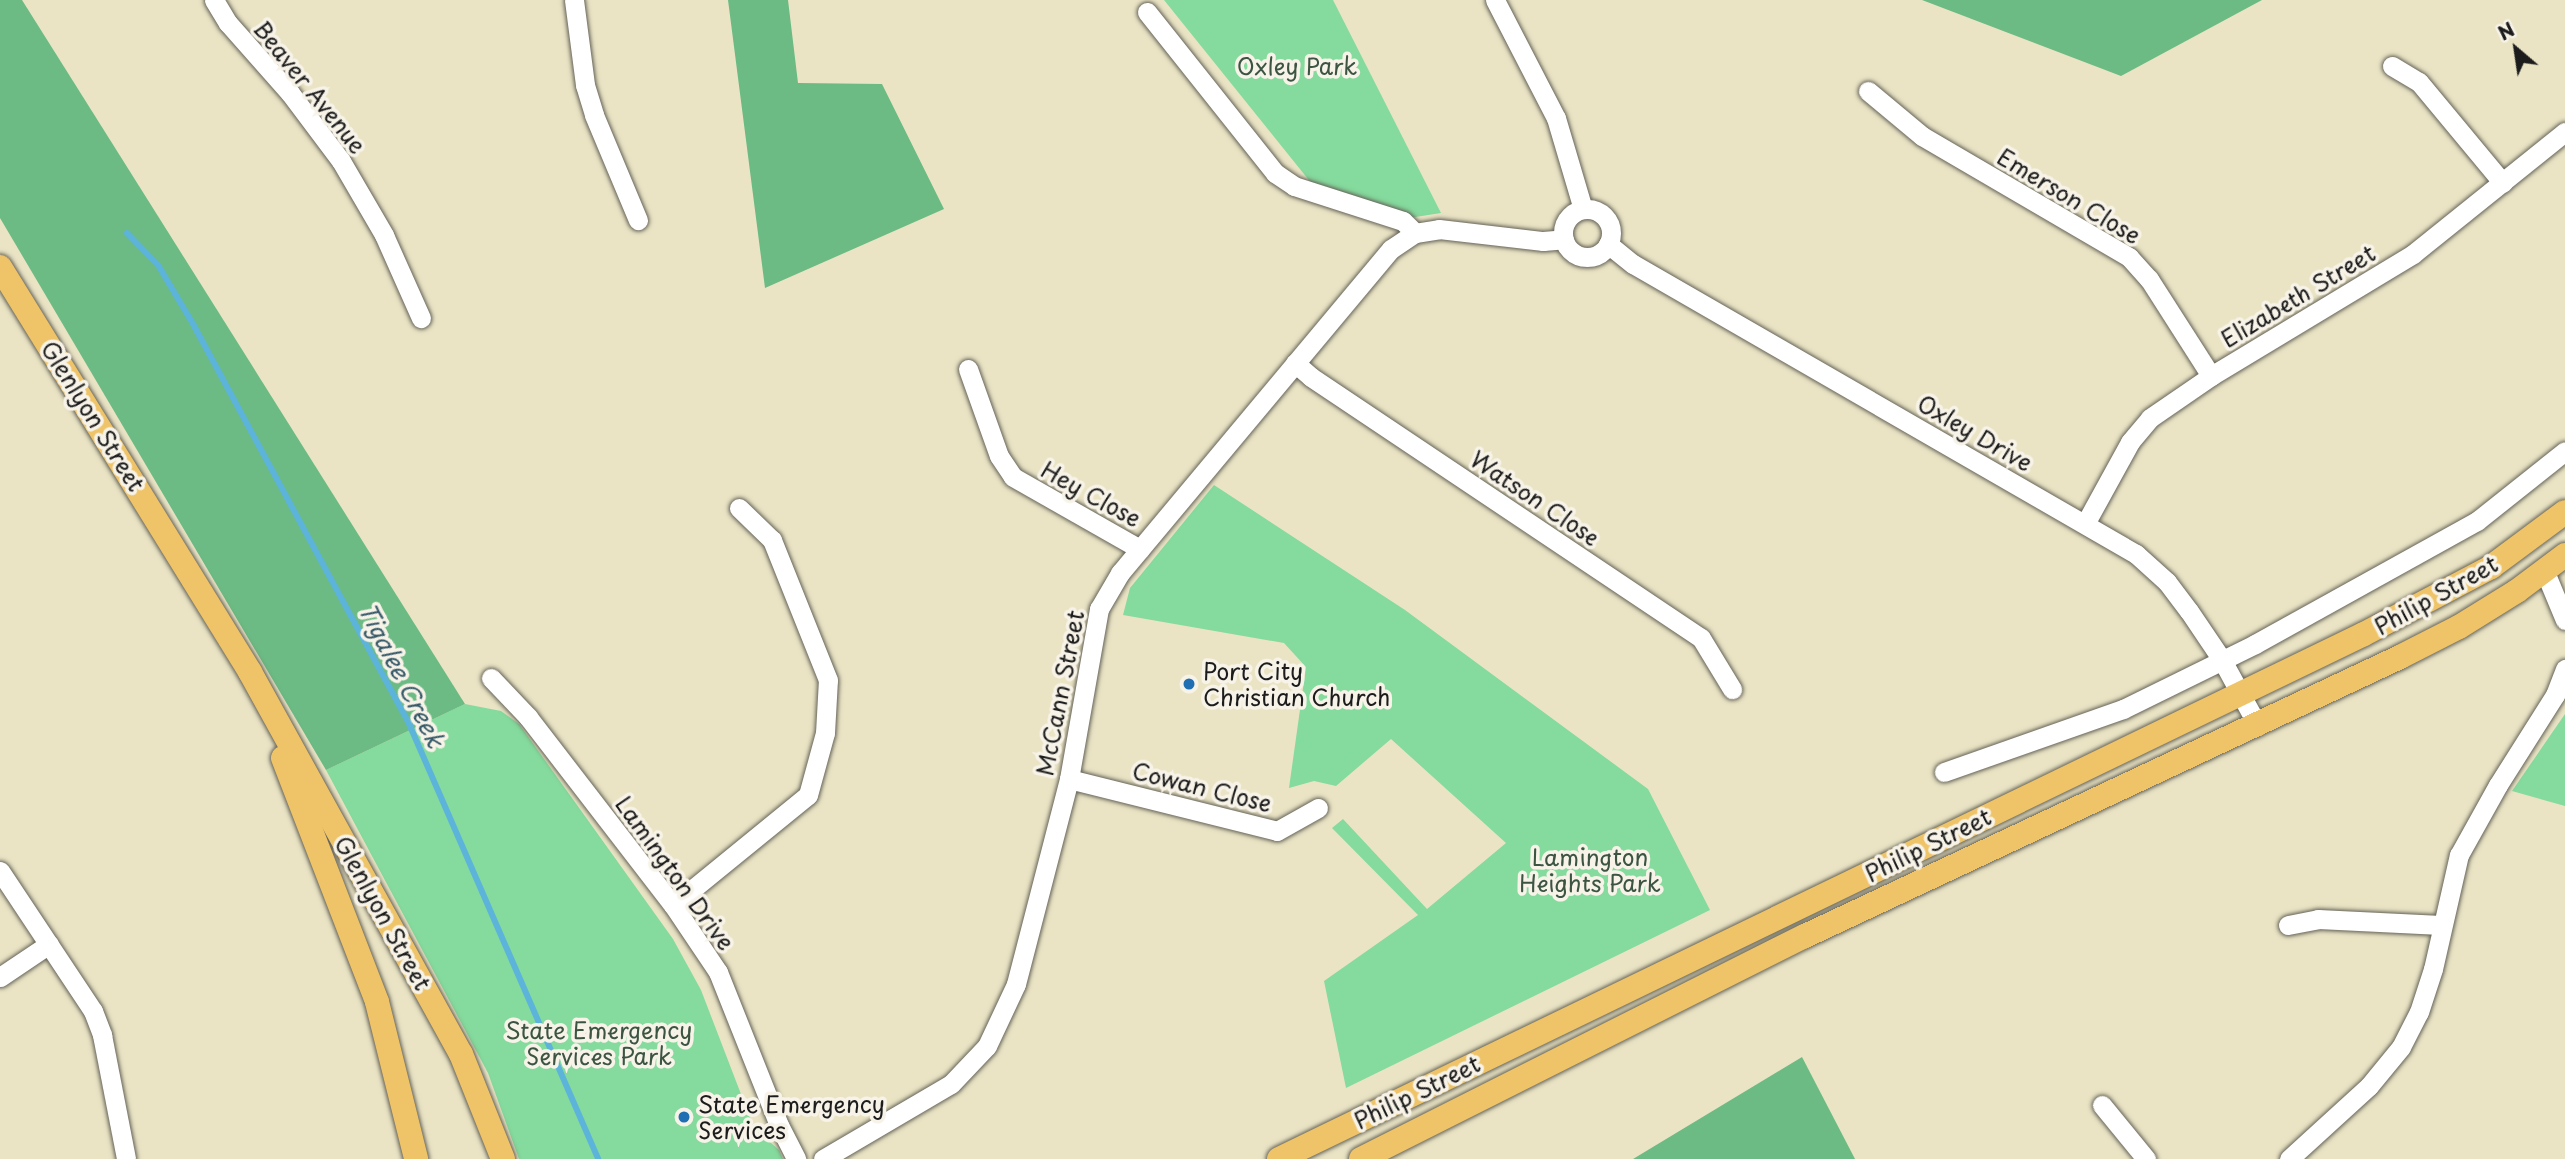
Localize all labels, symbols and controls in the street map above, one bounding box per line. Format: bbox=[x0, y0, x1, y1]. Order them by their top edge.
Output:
north arrow bbox=[2481, 14, 2551, 84]
street label: Beaver Avenue bbox=[248, 15, 372, 159]
text: N bbox=[2492, 15, 2519, 47]
park label: Oxley Park bbox=[1236, 52, 1358, 80]
street label: Emerson Close bbox=[1993, 142, 2145, 250]
street label: Elizabeth Street bbox=[2215, 239, 2381, 353]
street label: Glenlyon Street bbox=[35, 335, 151, 497]
street label: Oxley Drive bbox=[1912, 389, 2038, 477]
street label: Watson Close bbox=[1465, 445, 1605, 551]
street label: Hey Close bbox=[1036, 455, 1146, 533]
street label: Philip Street bbox=[2369, 550, 2503, 640]
water label: Tigalee Creek bbox=[353, 597, 451, 753]
street label: McCann Street bbox=[1031, 608, 1089, 778]
place label: Port City Christian Church bbox=[1203, 657, 1391, 711]
marker: Port City Christian Church bbox=[1181, 676, 1197, 692]
street label: Cowan Close bbox=[1130, 756, 1274, 818]
street label: Lamington Drive bbox=[610, 791, 740, 955]
street label: Philip Street bbox=[1860, 803, 1996, 887]
street label: Glenlyon Street bbox=[329, 830, 437, 996]
park label: Lamington Heights Park bbox=[1519, 843, 1661, 897]
park label: State Emergency Services Park bbox=[505, 1016, 693, 1070]
street label: Philip Street bbox=[1349, 1050, 1485, 1134]
place label: State Emergency Services bbox=[698, 1090, 886, 1144]
marker: State Emergency Services bbox=[676, 1109, 692, 1125]

